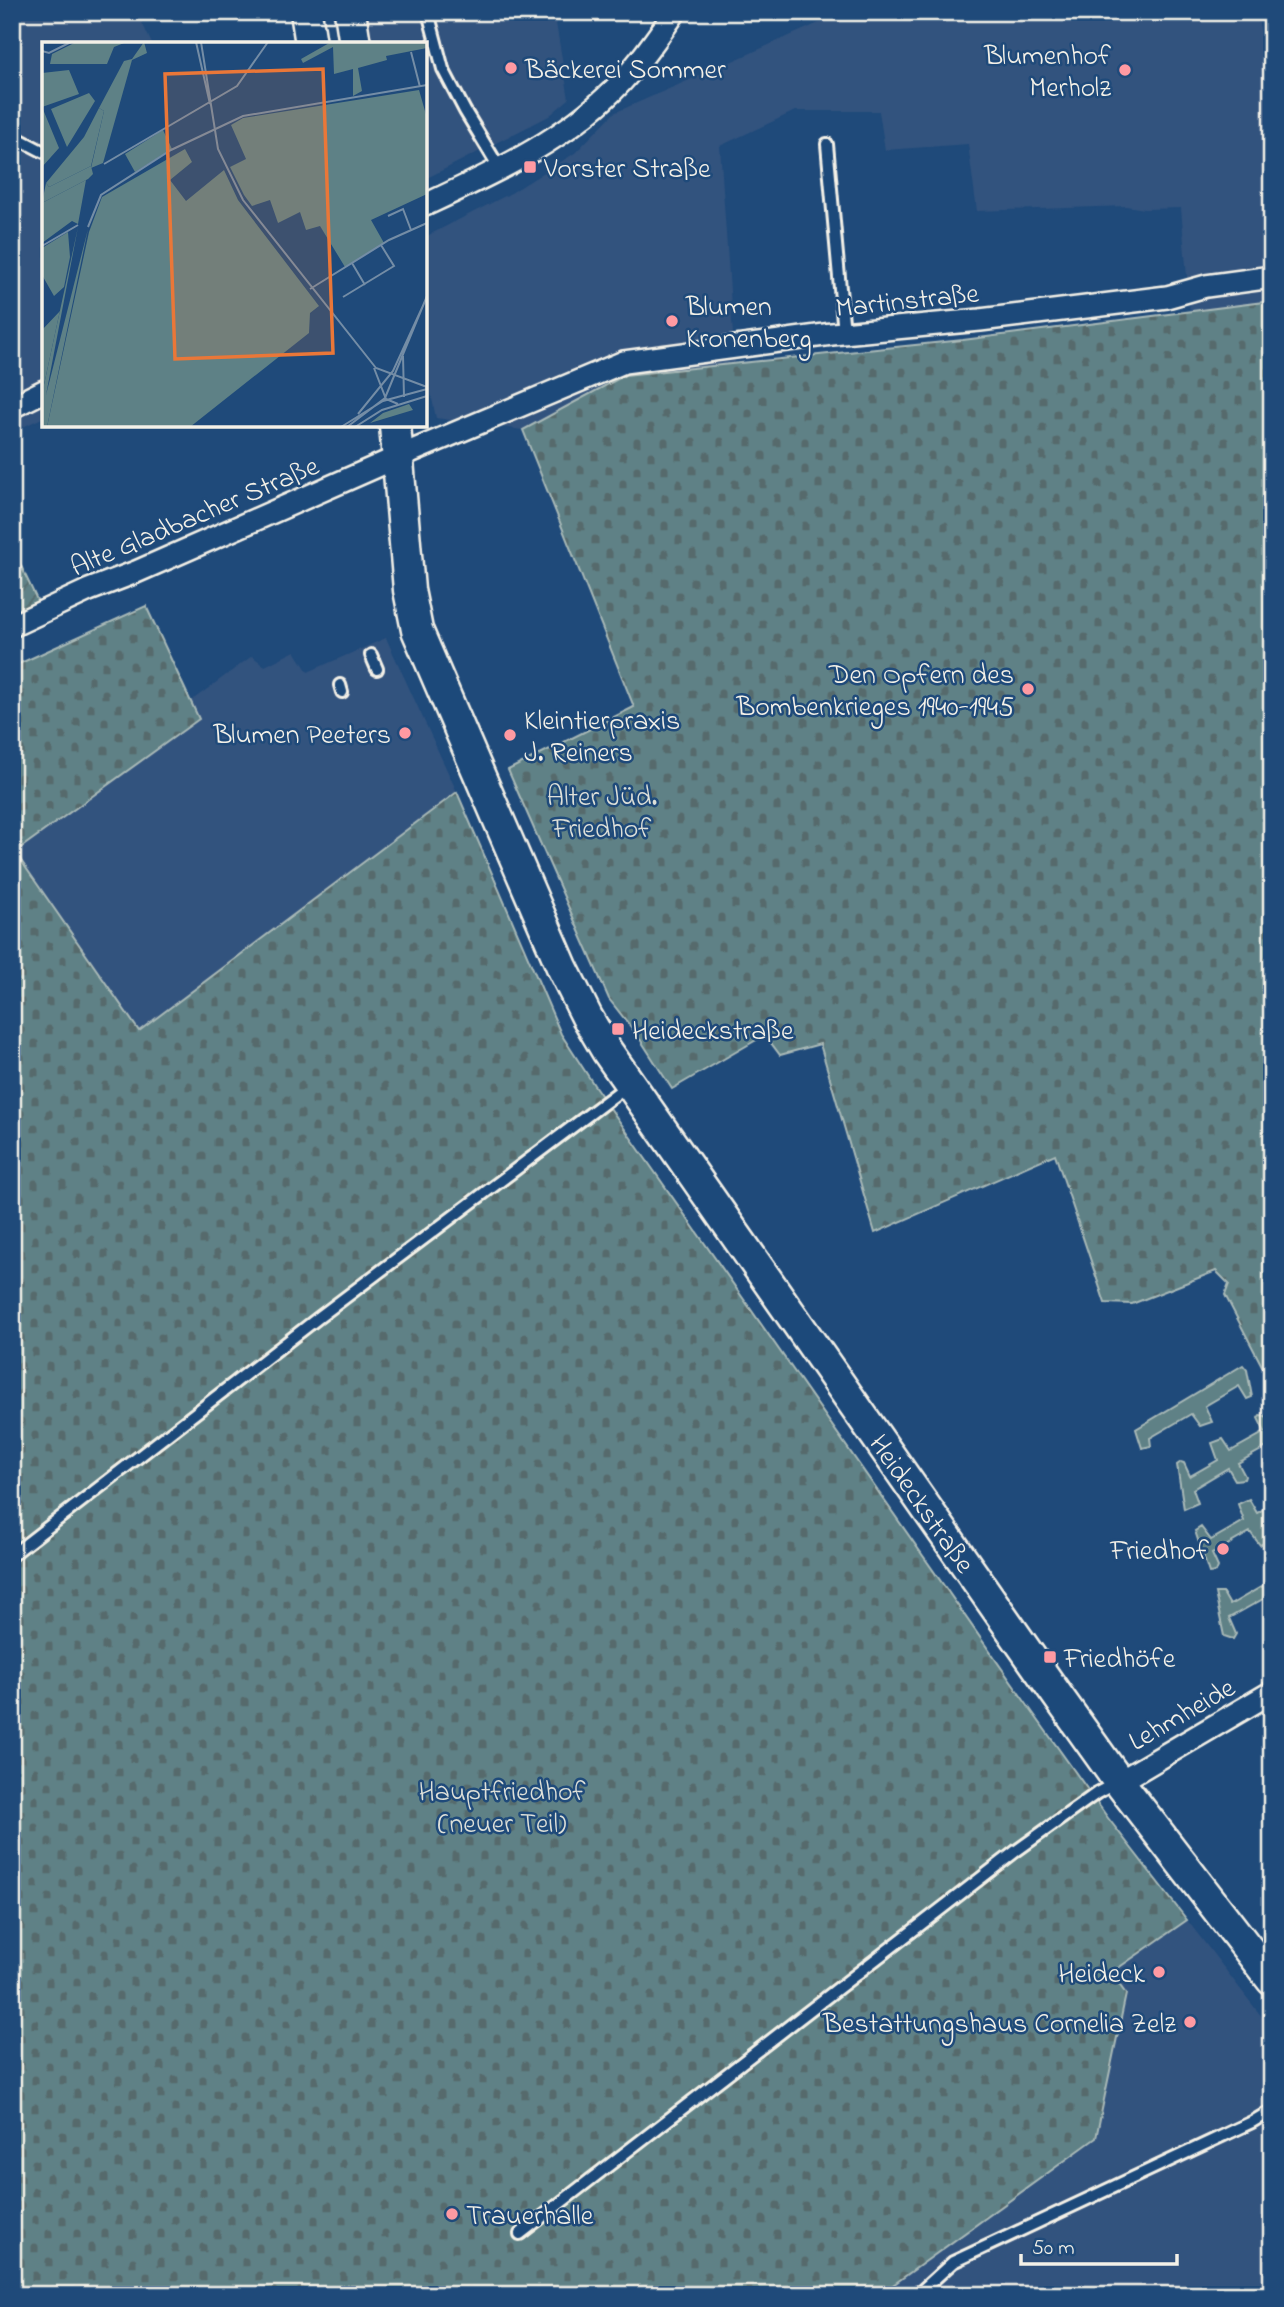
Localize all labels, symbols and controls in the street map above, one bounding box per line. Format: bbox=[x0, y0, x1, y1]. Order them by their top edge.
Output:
place label: Blumenhof Merholz bbox=[983, 37, 1111, 110]
inset map bbox=[42, 42, 427, 427]
place label: Bäckerei Sommer bbox=[524, 51, 726, 92]
marker: Bäckerei Sommer bbox=[503, 60, 519, 76]
marker: Blumenhof Merholz bbox=[1117, 62, 1133, 78]
place label: Vorster Straße bbox=[543, 150, 711, 191]
marker: Vorster Straße bbox=[522, 159, 538, 175]
street label: Martinstraße bbox=[834, 275, 981, 330]
place label: Blumen Kronenberg bbox=[685, 288, 812, 361]
marker: Blumen Kronenberg bbox=[664, 313, 680, 329]
street label: Alte Gladbacher Straße bbox=[65, 447, 326, 589]
place label: Den Opfern des Bombenkrieges 1940-1945 bbox=[735, 656, 1014, 729]
marker: Den Opfern des Bombenkrieges 1940-1945 bbox=[1020, 681, 1036, 697]
place label: Kleintierpraxis J. Reiners bbox=[524, 702, 680, 775]
place label: Blumen Peeters bbox=[213, 716, 391, 757]
marker: Blumen Peeters bbox=[397, 725, 413, 741]
marker: Kleintierpraxis J. Reiners bbox=[502, 727, 518, 743]
park label: Alter Jüd. Friedhof bbox=[547, 778, 657, 851]
place label: Heideckstraße bbox=[632, 1012, 794, 1053]
marker: Heideckstraße bbox=[610, 1021, 626, 1037]
street label: Heideckstraße bbox=[857, 1427, 983, 1583]
place label: Friedhof bbox=[1109, 1532, 1209, 1573]
marker: Friedhof bbox=[1215, 1541, 1231, 1557]
place label: Friedhöfe bbox=[1063, 1640, 1176, 1681]
marker: Friedhöfe bbox=[1042, 1649, 1058, 1665]
street label: Lehmheide bbox=[1122, 1669, 1244, 1763]
park label: Hauptfriedhof (neuer Teil) bbox=[419, 1773, 585, 1846]
place label: Heideck bbox=[1058, 1955, 1146, 1996]
marker: Heideck bbox=[1151, 1964, 1167, 1980]
place label: Bestattungshaus Cornelia Zelz bbox=[822, 2005, 1176, 2046]
marker: Bestattungshaus Cornelia Zelz bbox=[1182, 2014, 1198, 2030]
place label: Trauerhalle bbox=[466, 2197, 594, 2238]
marker: Trauerhalle bbox=[444, 2206, 460, 2222]
scale bar bbox=[1021, 2223, 1177, 2267]
text: 50 m bbox=[1032, 2234, 1075, 2264]

